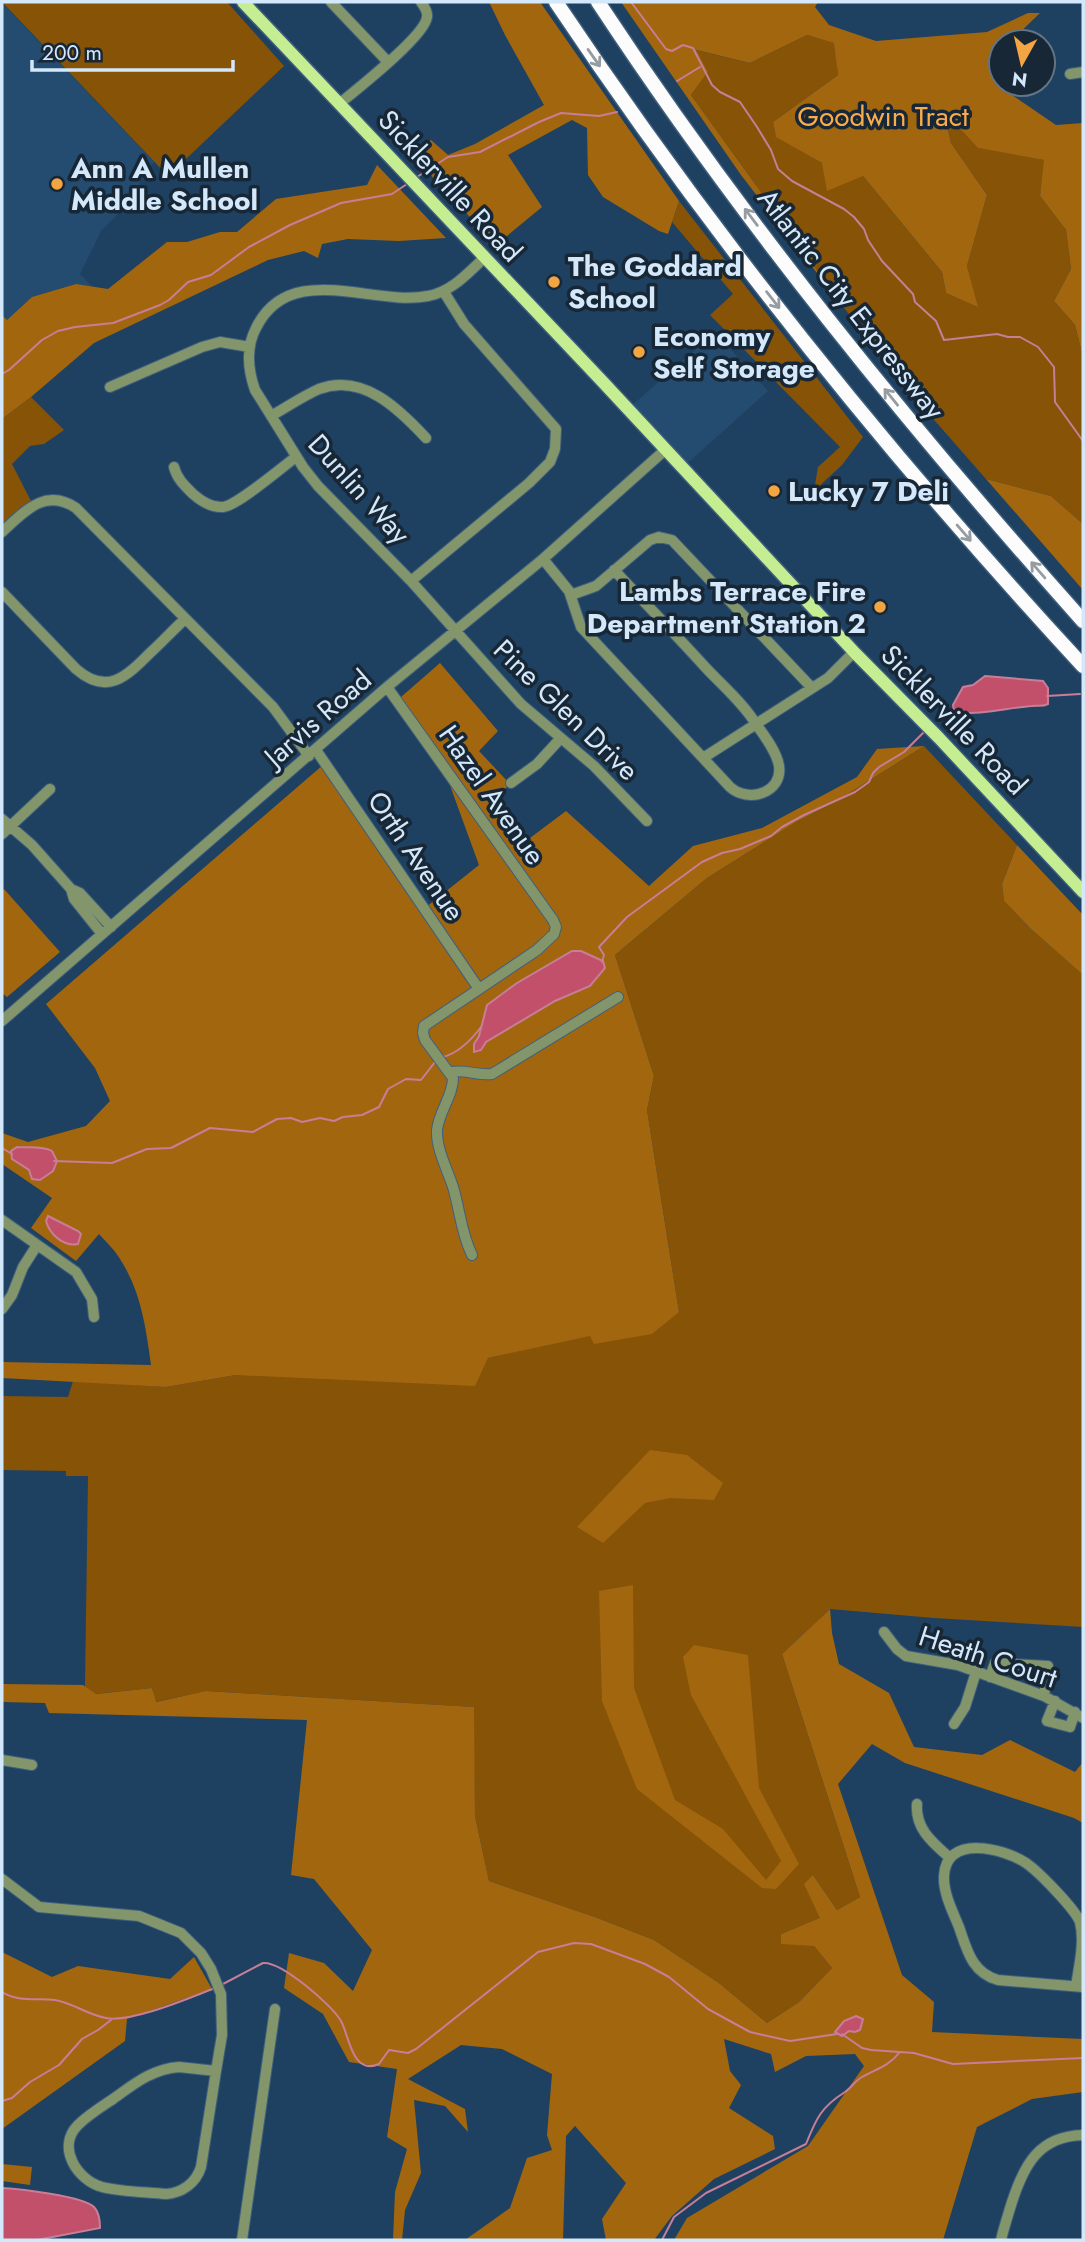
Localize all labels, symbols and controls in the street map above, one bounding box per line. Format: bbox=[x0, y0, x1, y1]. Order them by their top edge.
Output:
scale bar bbox=[32, 28, 233, 72]
north arrow bbox=[987, 28, 1057, 98]
text: 200 m bbox=[42, 38, 102, 68]
one-way arrow bbox=[587, 48, 601, 67]
text: N bbox=[1010, 65, 1029, 94]
park label: Goodwin Tract bbox=[797, 96, 969, 137]
street label: Sicklerville Road bbox=[368, 101, 532, 271]
place label: Ann A Mullen Middle School bbox=[70, 148, 258, 221]
marker: Ann A Mullen Middle School bbox=[49, 176, 65, 192]
street label: Atlantic City Expressway bbox=[748, 180, 955, 429]
one-way arrow bbox=[744, 208, 758, 227]
place label: The Goddard School bbox=[568, 246, 742, 319]
marker: The Goddard School bbox=[546, 274, 562, 290]
one-way arrow bbox=[765, 290, 780, 309]
place label: Economy Self Storage bbox=[653, 316, 815, 389]
marker: Economy Self Storage bbox=[631, 344, 647, 360]
one-way arrow bbox=[883, 388, 899, 406]
street label: Dunlin Way bbox=[298, 425, 420, 554]
place label: Lucky 7 Deli bbox=[788, 471, 949, 512]
marker: Lucky 7 Deli bbox=[766, 483, 782, 499]
one-way arrow bbox=[956, 524, 972, 542]
one-way arrow bbox=[1030, 561, 1046, 579]
place label: Lambs Terrace Fire Department Station 2 bbox=[587, 571, 866, 644]
marker: Lambs Terrace Fire Department Station 2 bbox=[872, 599, 888, 615]
street label: Pine Glen Drive bbox=[484, 630, 648, 790]
street label: Sicklerville Road bbox=[871, 636, 1037, 804]
street label: Jarvis Road bbox=[252, 660, 381, 779]
street label: Hazel Avenue bbox=[429, 717, 555, 873]
street label: Orth Avenue bbox=[357, 783, 475, 929]
street label: Heath Court bbox=[914, 1615, 1063, 1699]

